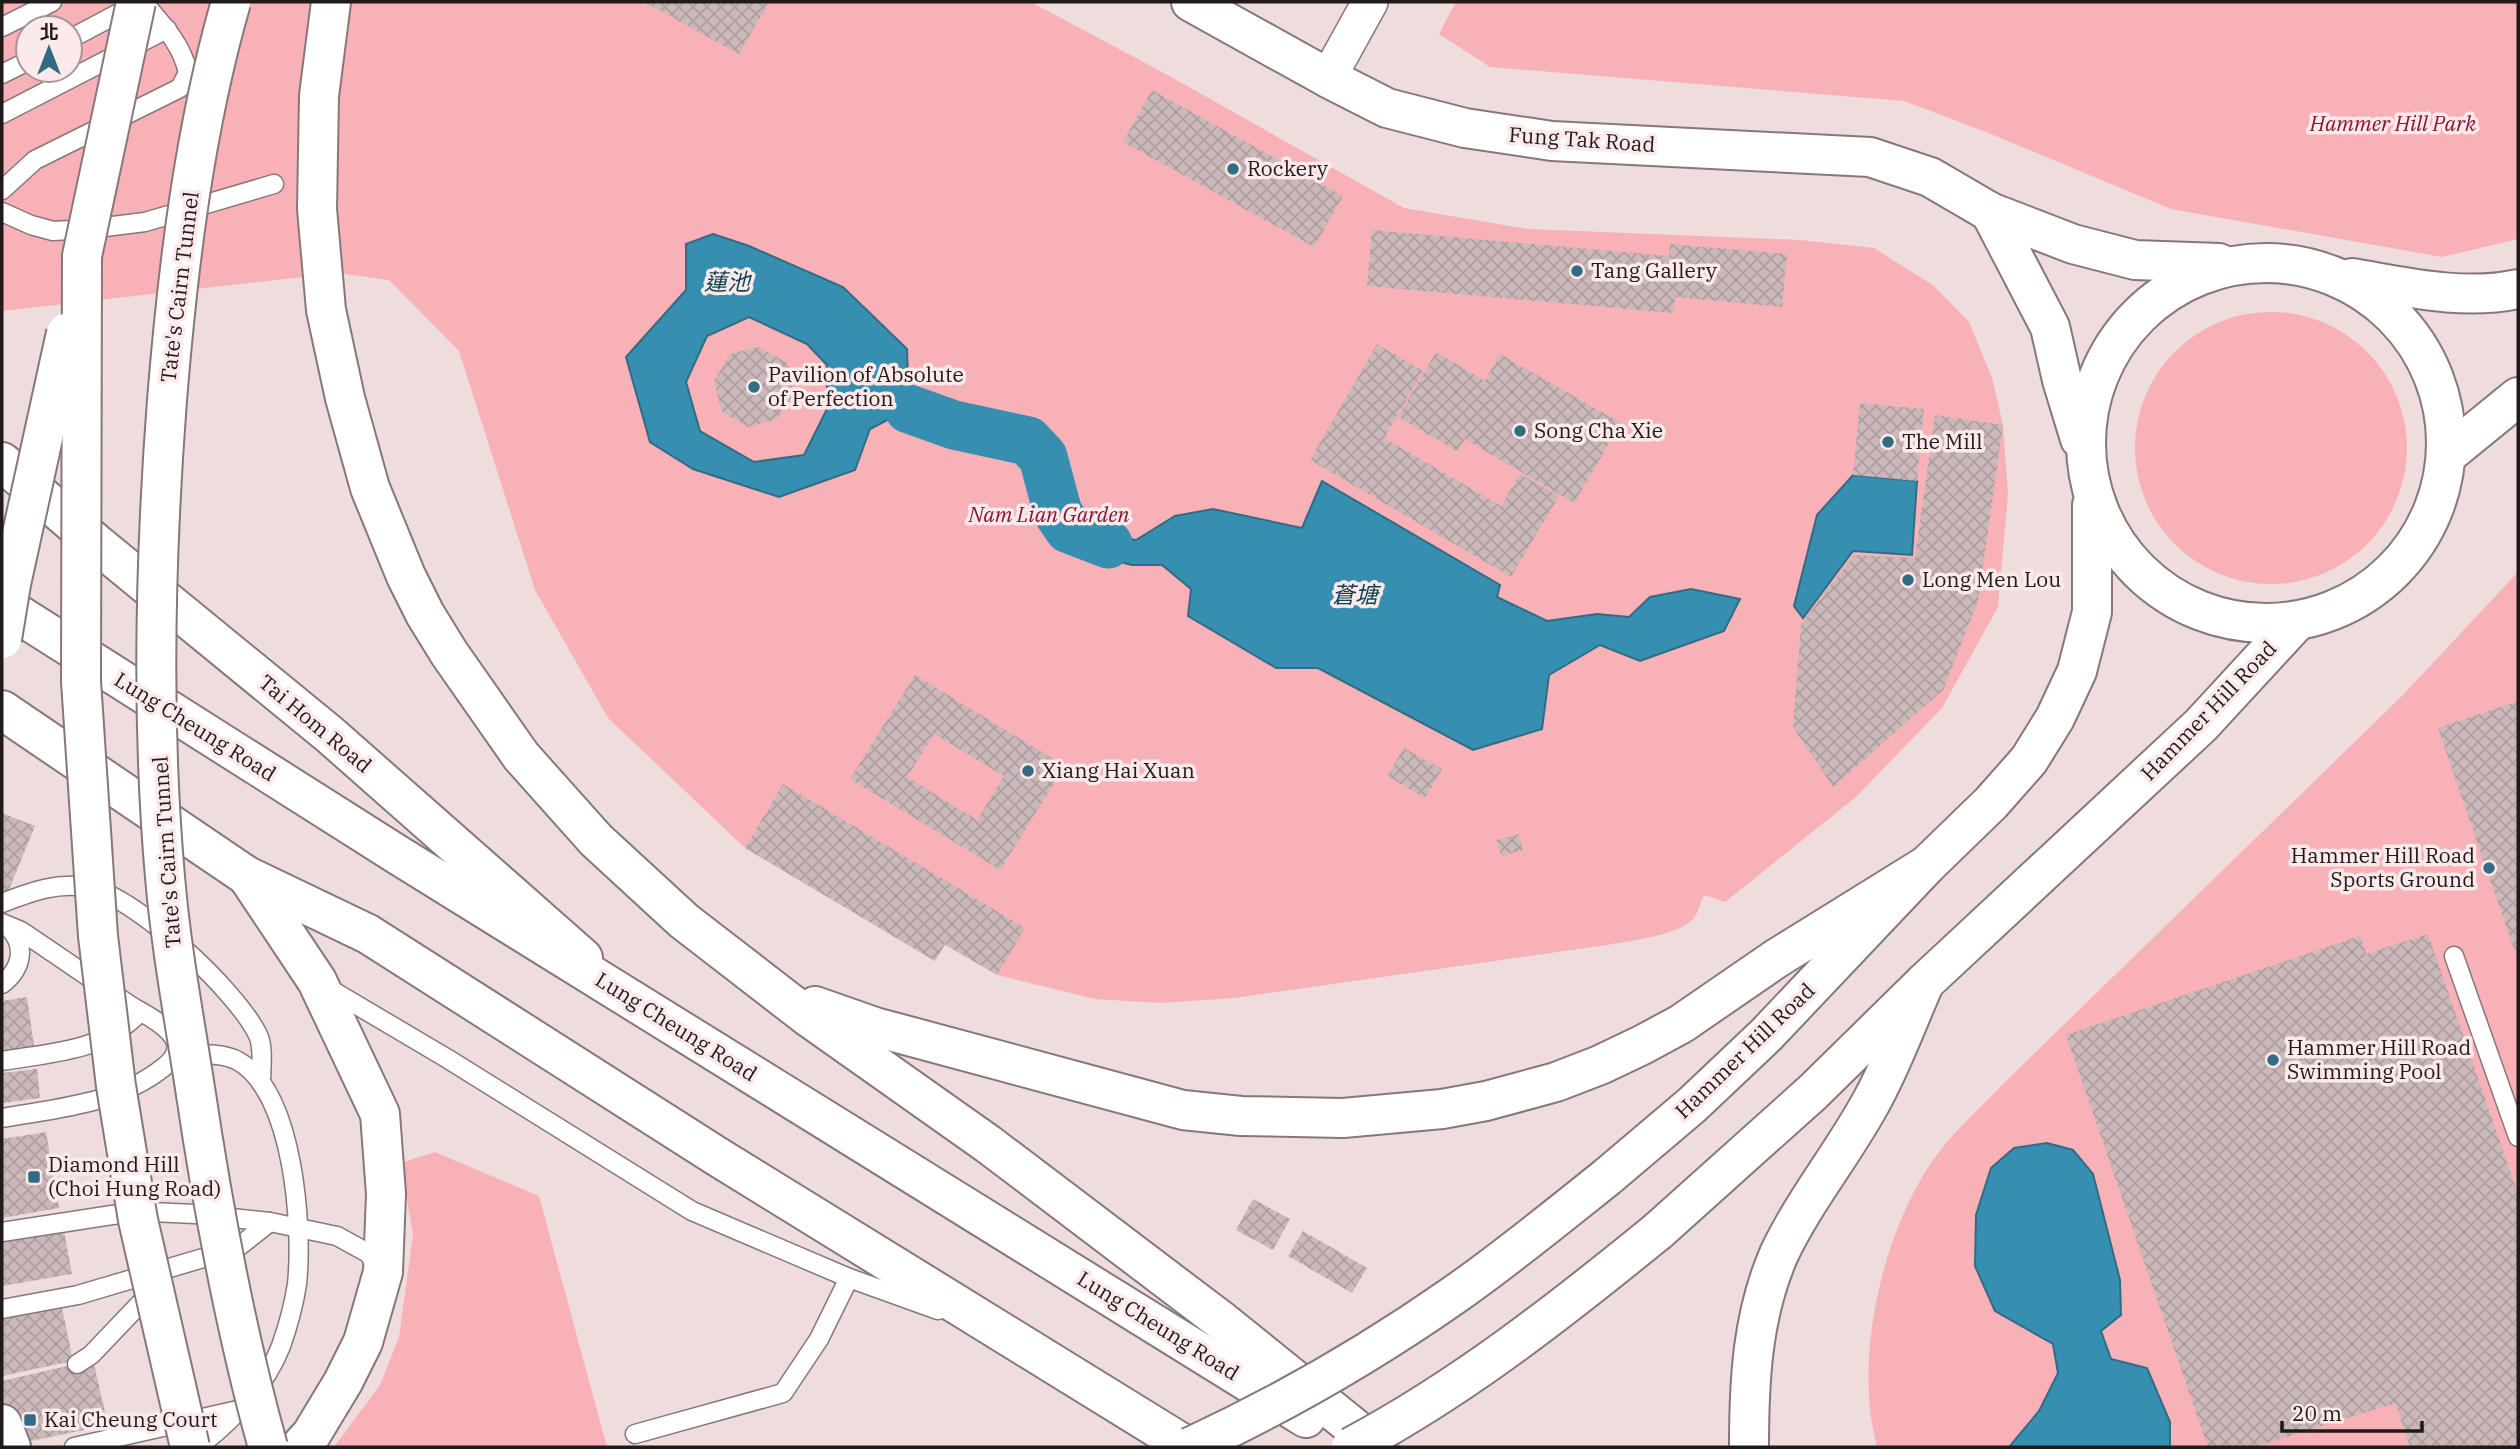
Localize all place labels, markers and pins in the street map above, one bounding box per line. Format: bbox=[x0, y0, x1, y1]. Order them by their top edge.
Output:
place label: Rockery bbox=[1247, 154, 1329, 182]
marker: Rockery bbox=[1225, 161, 1241, 177]
place label: Tang Gallery bbox=[1591, 256, 1718, 284]
marker: Tang Gallery bbox=[1569, 263, 1585, 279]
place label: Pavilion of Absolute of Perfection bbox=[768, 360, 964, 412]
marker: Pavilion of Absolute of Perfection bbox=[746, 379, 762, 395]
place label: Song Cha Xie bbox=[1534, 416, 1663, 444]
marker: Song Cha Xie bbox=[1512, 423, 1528, 439]
place label: The Mill bbox=[1902, 427, 1982, 455]
marker: The Mill bbox=[1880, 434, 1896, 450]
place label: Long Men Lou bbox=[1922, 565, 2061, 593]
marker: Long Men Lou bbox=[1900, 572, 1916, 588]
place label: Xiang Hai Xuan bbox=[1042, 756, 1195, 784]
marker: Xiang Hai Xuan bbox=[1020, 763, 1036, 779]
place label: Hammer Hill Road Sports Ground bbox=[2291, 841, 2475, 893]
marker: Hammer Hill Road Sports Ground bbox=[2481, 860, 2497, 876]
place label: Hammer Hill Road Swimming Pool bbox=[2287, 1033, 2471, 1085]
marker: Hammer Hill Road Swimming Pool bbox=[2265, 1052, 2281, 1068]
place label: Diamond Hill (Choi Hung Road) bbox=[48, 1150, 221, 1202]
marker: Diamond Hill (Choi Hung Road) bbox=[26, 1169, 42, 1185]
place label: Kai Cheung Court bbox=[44, 1405, 217, 1433]
marker: Kai Cheung Court bbox=[22, 1412, 38, 1428]

